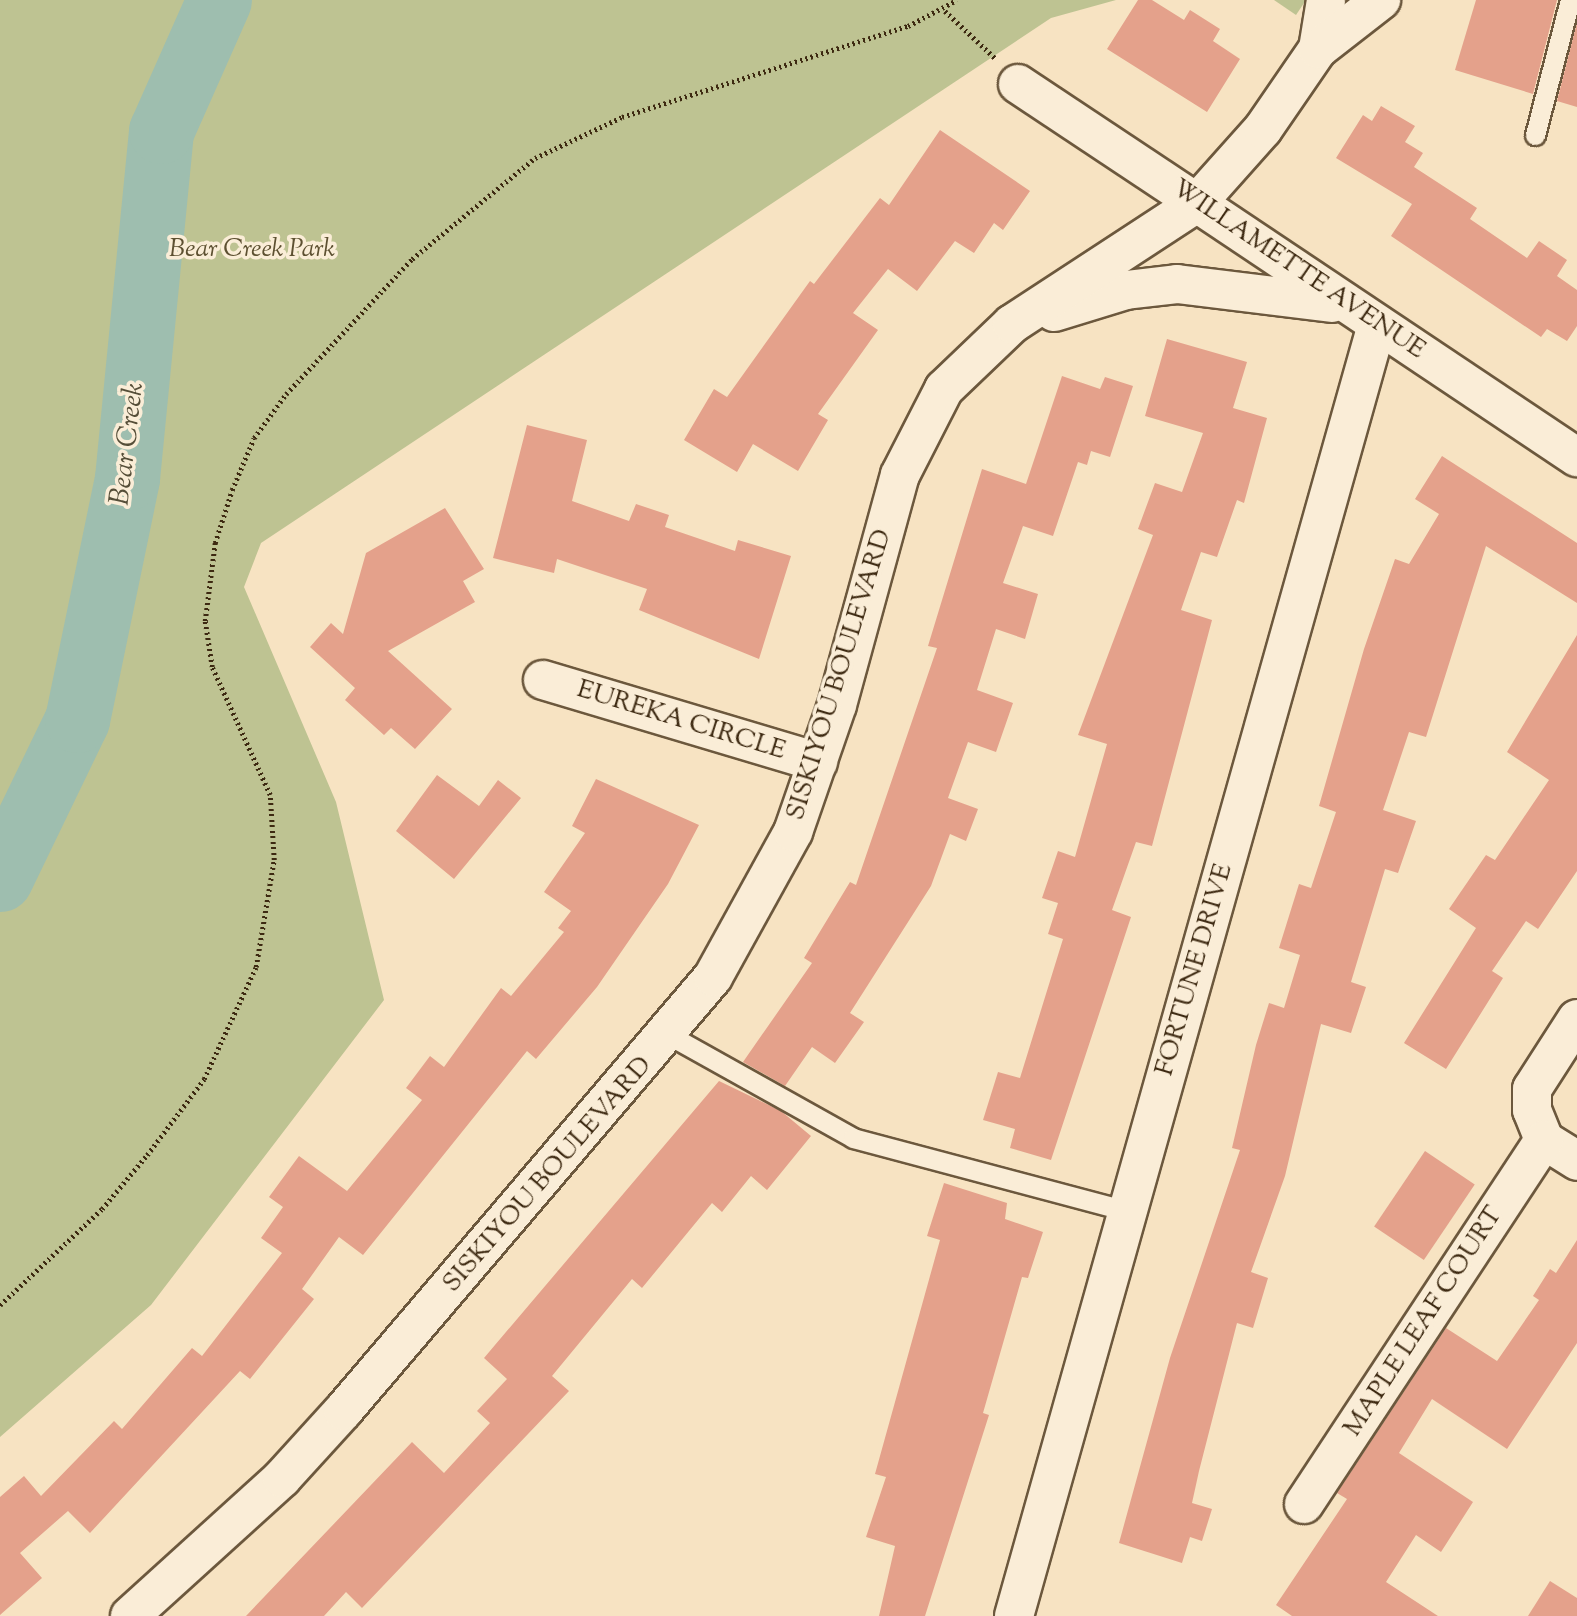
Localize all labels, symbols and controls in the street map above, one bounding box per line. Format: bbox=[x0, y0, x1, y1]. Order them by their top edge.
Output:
street label: WILLAMETTE AVENUE bbox=[1165, 173, 1431, 367]
park label: Bear Creek Park bbox=[169, 234, 335, 266]
water label: Bear Creek bbox=[104, 381, 152, 507]
street label: SISKIYOU BOULEVARD bbox=[781, 526, 899, 824]
street label: EUREKA CIRCLE bbox=[573, 674, 789, 768]
street label: FORTUNE DRIVE bbox=[1150, 860, 1240, 1080]
street label: SISKIYOU BOULEVARD bbox=[437, 1051, 659, 1299]
street label: MAPLE LEAF COURT bbox=[1338, 1201, 1510, 1443]

